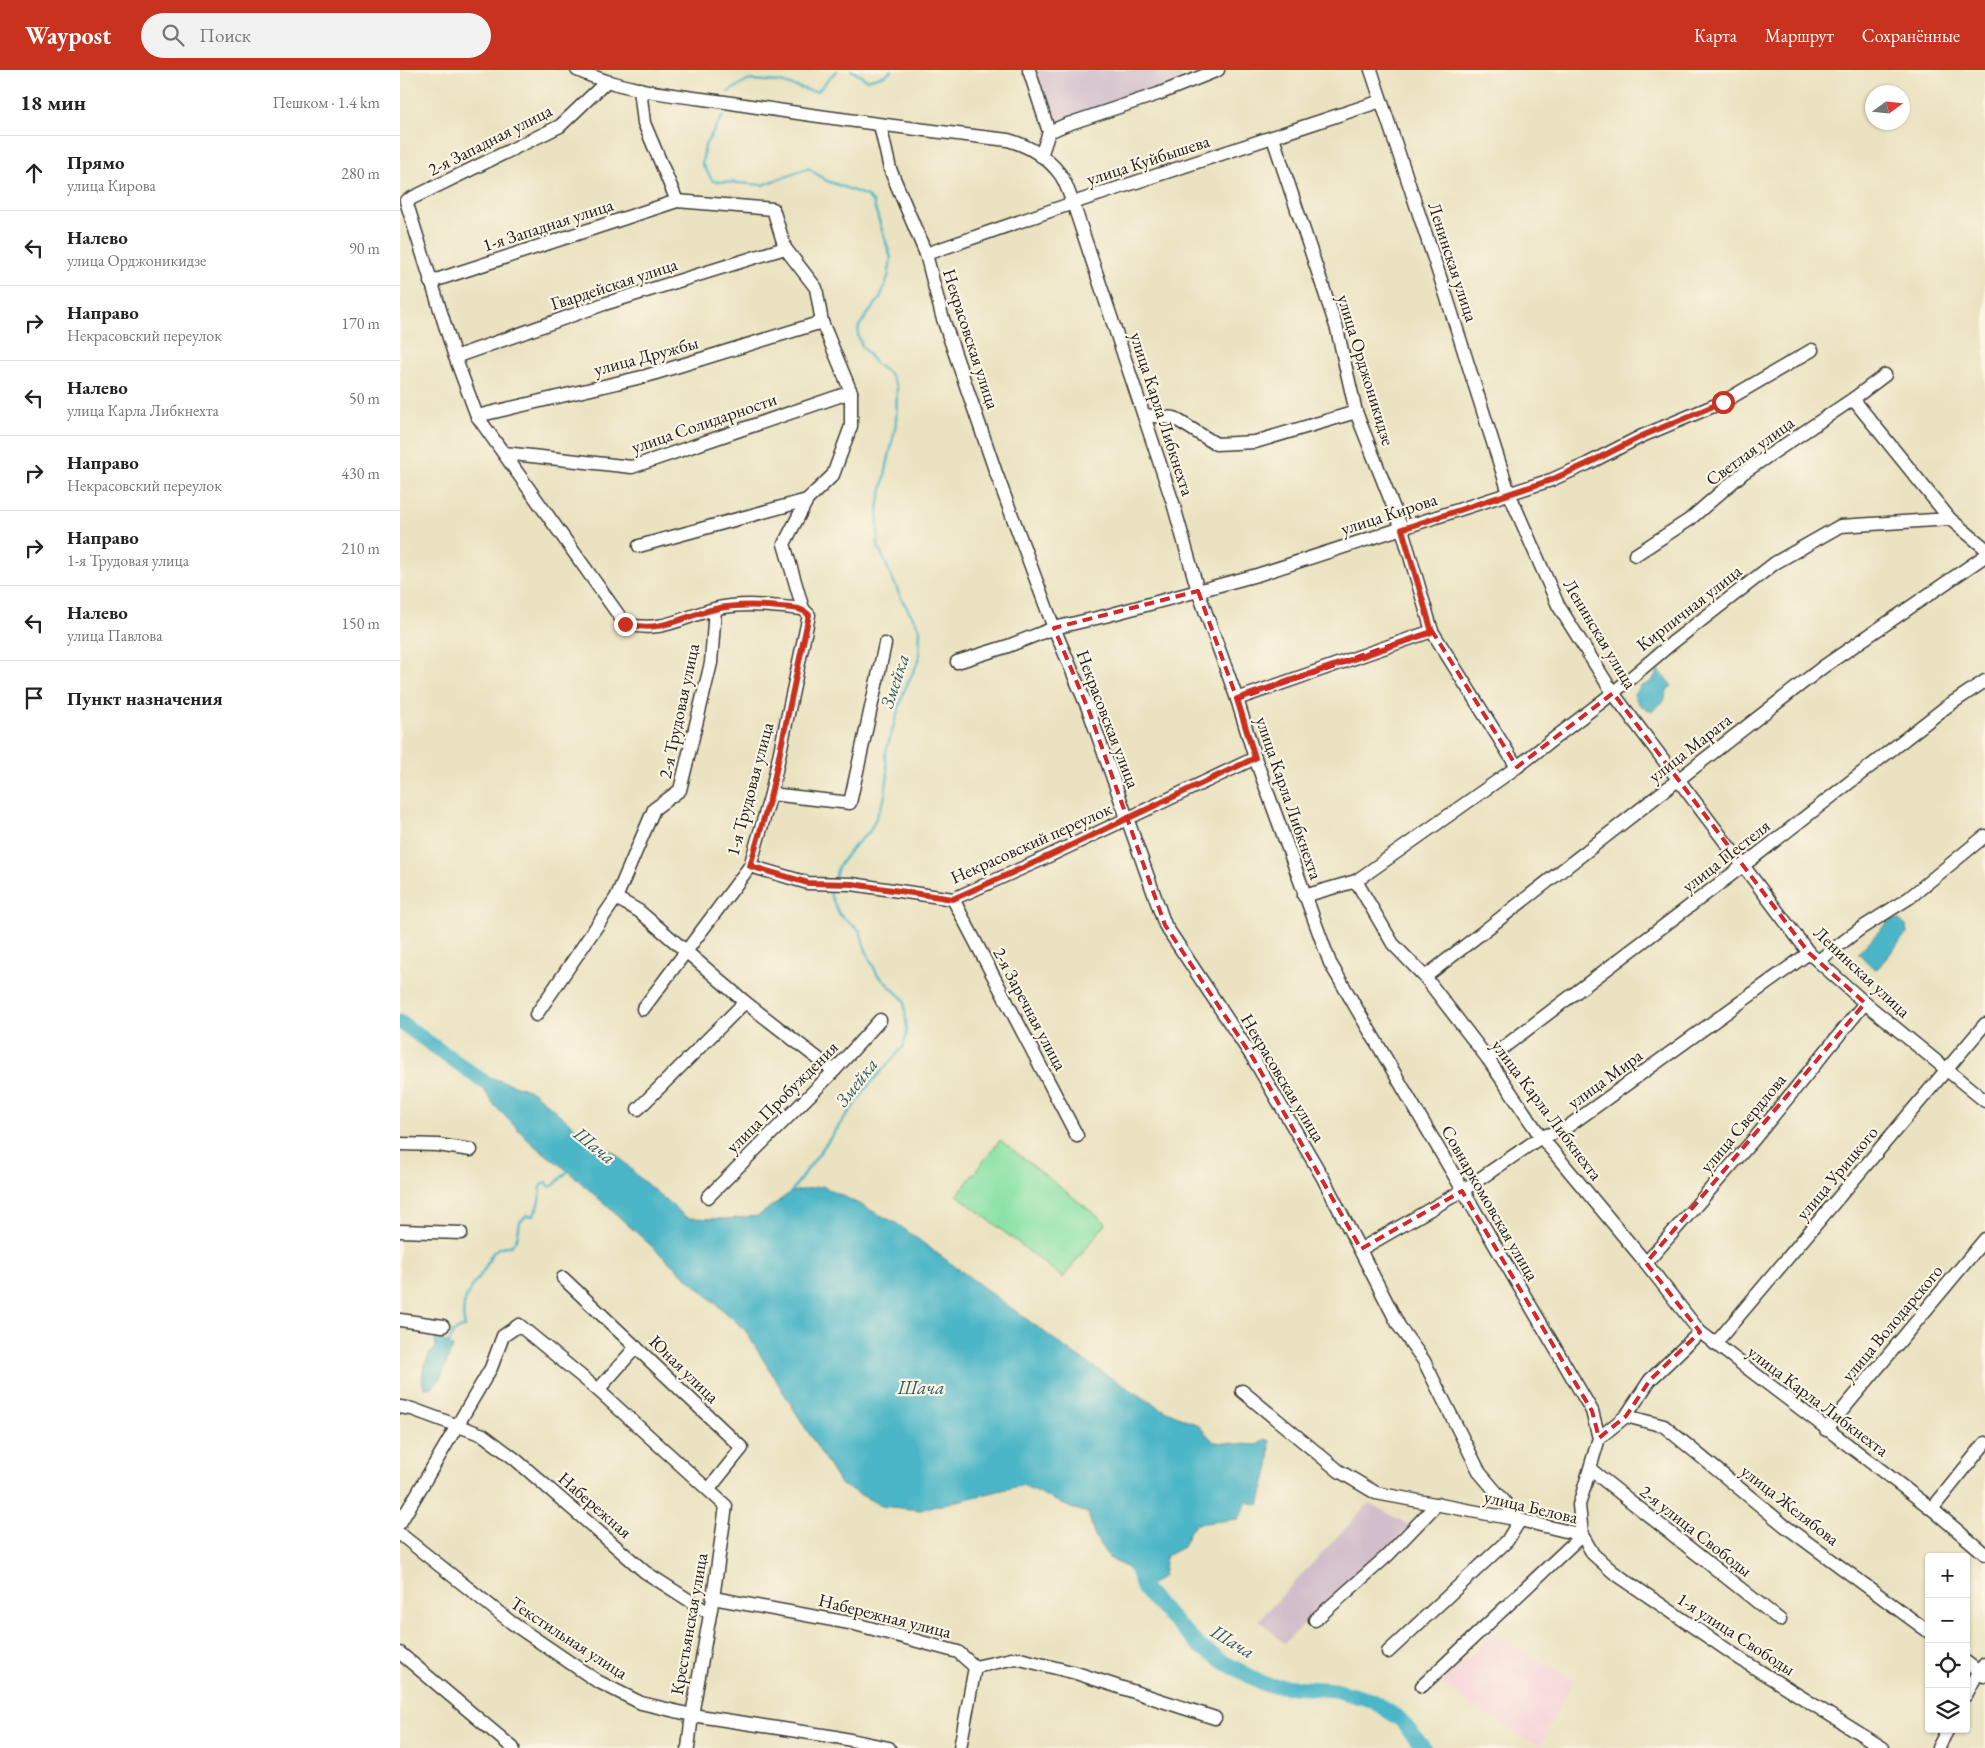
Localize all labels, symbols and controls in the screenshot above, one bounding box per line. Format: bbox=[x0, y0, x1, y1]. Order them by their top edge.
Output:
search box bbox=[141, 13, 491, 58]
text: Waypost bbox=[25, 20, 111, 51]
icon: search bbox=[159, 21, 187, 49]
text: Поиск bbox=[199, 23, 251, 48]
text: Карта bbox=[1694, 24, 1737, 47]
text: Маршрут bbox=[1765, 24, 1834, 47]
text: Сохранённые bbox=[1862, 24, 1960, 47]
north arrow bbox=[1865, 85, 1910, 130]
text: 18 мин bbox=[20, 89, 86, 116]
text: Пешком · 1.4 km bbox=[273, 92, 380, 113]
street label: 2-я Западная улица bbox=[424, 98, 556, 181]
street label: улица Куйбышева bbox=[1083, 129, 1213, 190]
text: Прямо bbox=[67, 150, 125, 175]
icon: ahead bbox=[20, 159, 48, 187]
text: 280 m bbox=[341, 163, 380, 184]
text: улица Кирова bbox=[67, 175, 156, 196]
street label: 1-я Западная улица bbox=[480, 192, 617, 257]
street label: Ленинская улица bbox=[1423, 199, 1484, 325]
text: Налево bbox=[67, 225, 128, 250]
icon: left bbox=[20, 234, 48, 262]
text: 90 m bbox=[349, 238, 380, 259]
text: улица Орджоникидзе bbox=[67, 250, 206, 271]
street label: Гвардейская улица bbox=[547, 252, 681, 315]
street label: Некрасовская улица bbox=[938, 266, 1005, 413]
street label: улица Орджоникидзе bbox=[1333, 292, 1400, 448]
text: Направо bbox=[67, 300, 139, 325]
icon: right bbox=[20, 309, 48, 337]
text: 170 m bbox=[341, 313, 380, 334]
text: Некрасовский переулок bbox=[67, 325, 222, 346]
street label: улица Карла Либкнехта bbox=[1125, 329, 1200, 499]
street label: улица Дружбы bbox=[591, 331, 701, 381]
text: Налево bbox=[67, 375, 128, 400]
icon: left bbox=[20, 384, 48, 412]
street label: улица Солидарности bbox=[628, 387, 780, 458]
text: 50 m bbox=[349, 388, 380, 409]
route start bbox=[1712, 391, 1735, 414]
text: улица Карла Либкнехта bbox=[67, 400, 219, 421]
street label: Светлая улица bbox=[1701, 410, 1799, 490]
text: Направо bbox=[67, 450, 139, 475]
icon: right bbox=[20, 459, 48, 487]
text: 430 m bbox=[341, 463, 380, 484]
text: Некрасовский переулок bbox=[67, 475, 222, 496]
street label: улица Кирова bbox=[1338, 487, 1441, 540]
text: Направо bbox=[67, 525, 139, 550]
icon: right bbox=[20, 534, 48, 562]
text: 210 m bbox=[341, 538, 380, 559]
text: 1-я Трудовая улица bbox=[67, 550, 189, 571]
street label: Кирпичная улица bbox=[1631, 559, 1747, 656]
street label: Ленинская улица bbox=[1559, 575, 1643, 694]
text: Налево bbox=[67, 600, 128, 625]
icon: left bbox=[20, 609, 48, 637]
text: 150 m bbox=[341, 613, 380, 634]
route end bbox=[614, 613, 637, 636]
text: улица Павлова bbox=[67, 625, 163, 646]
street label: 2-я Трудовая улица bbox=[653, 641, 704, 780]
street label: Некрасовская улица bbox=[1072, 646, 1146, 792]
water label: Змейка bbox=[874, 651, 915, 712]
icon: arrive bbox=[20, 684, 48, 712]
text: Пункт назначения bbox=[67, 686, 223, 711]
street label: улица Марата bbox=[1643, 707, 1737, 787]
street label: улица Карла Либкнехта bbox=[1251, 713, 1328, 883]
street label: 1-я Трудовая улица bbox=[721, 719, 779, 858]
street label: Некрасовский переулок bbox=[947, 796, 1115, 888]
street label: улица Пестеля bbox=[1677, 814, 1774, 897]
street label: Ленинская улица bbox=[1809, 921, 1916, 1023]
street label: 2-я Заречная улица bbox=[988, 943, 1073, 1075]
street label: Некрасовская улица bbox=[1236, 1009, 1331, 1147]
street label: улица Карла Либкнехта bbox=[1487, 1035, 1608, 1186]
street label: улица Пробуждения bbox=[721, 1036, 843, 1158]
street label: улица Мира bbox=[1563, 1043, 1648, 1114]
water label: Змейка bbox=[829, 1053, 883, 1112]
street label: улица Свердлова bbox=[1694, 1068, 1791, 1177]
water label: Шача bbox=[568, 1120, 621, 1170]
street label: Совнаркомовская улица bbox=[1436, 1121, 1545, 1286]
street label: улица Урицкого bbox=[1791, 1121, 1883, 1225]
street label: улица Володарского bbox=[1836, 1259, 1947, 1386]
street label: Юная улица bbox=[644, 1330, 725, 1408]
street label: улица Карла Либкнехта bbox=[1743, 1340, 1894, 1462]
water label: Шача bbox=[896, 1375, 945, 1400]
street label: улица Желябова bbox=[1736, 1459, 1845, 1551]
street label: Набережная bbox=[554, 1466, 637, 1543]
street label: 2-я улица Свободы bbox=[1636, 1480, 1757, 1582]
street label: улица Белова bbox=[1482, 1485, 1581, 1529]
street label: Крестьянская улица bbox=[665, 1550, 712, 1697]
map controls bbox=[1925, 1553, 1970, 1733]
button: + bbox=[1925, 1553, 1970, 1598]
street label: 1-я улица Свободы bbox=[1673, 1587, 1800, 1680]
street label: Набережная улица bbox=[816, 1588, 955, 1643]
street label: Текстильная улица bbox=[506, 1591, 633, 1685]
button: − bbox=[1925, 1598, 1970, 1643]
water label: Шача bbox=[1205, 1618, 1259, 1664]
button: locate bbox=[1925, 1643, 1970, 1688]
button: layers bbox=[1925, 1688, 1970, 1733]

